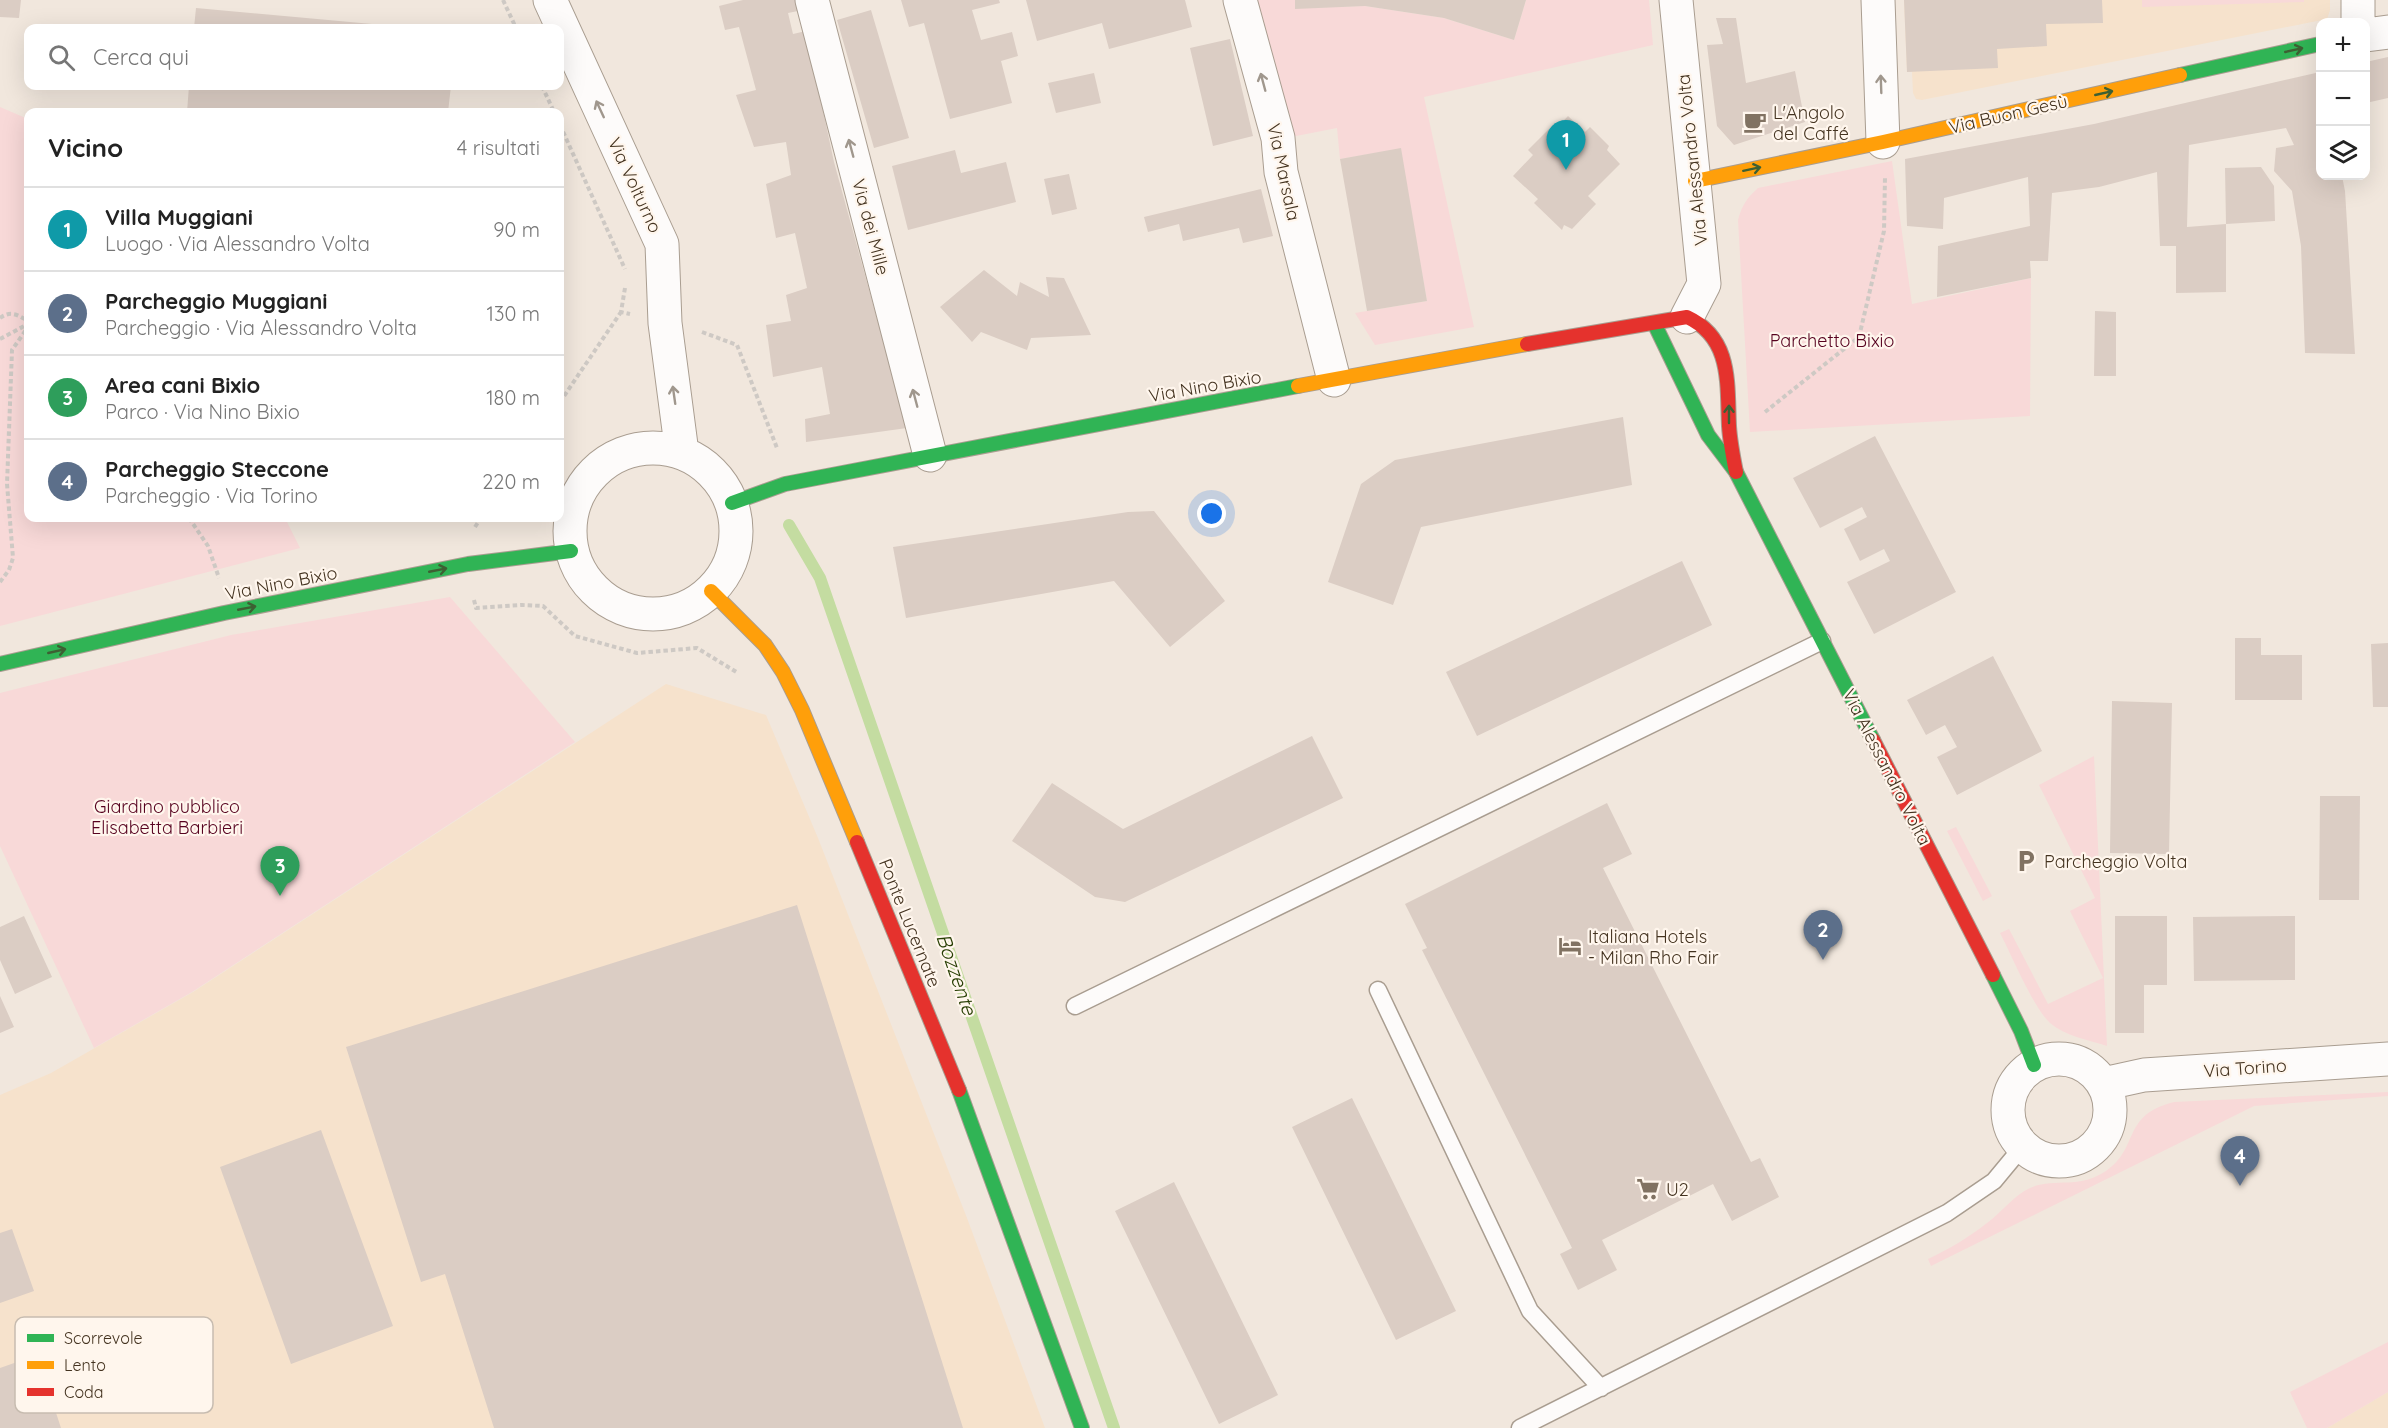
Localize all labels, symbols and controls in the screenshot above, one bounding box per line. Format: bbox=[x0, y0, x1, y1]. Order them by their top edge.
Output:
map controls bbox=[2316, 18, 2370, 180]
button: + bbox=[2316, 18, 2370, 72]
search box bbox=[24, 24, 564, 90]
icon: search bbox=[45, 41, 78, 74]
text: Cerca qui bbox=[93, 43, 189, 71]
one-way arrow bbox=[2284, 44, 2303, 55]
button: − bbox=[2316, 72, 2370, 126]
one-way arrow bbox=[1257, 73, 1268, 92]
street label: Via Alessandro Volta bbox=[1672, 73, 1712, 247]
one-way arrow bbox=[1875, 74, 1886, 94]
one-way arrow bbox=[2094, 86, 2113, 98]
street label: Via Buon Gesù bbox=[1946, 89, 2070, 139]
one-way arrow bbox=[594, 100, 605, 118]
place label: L'Angolo del Caffé bbox=[1773, 101, 1849, 145]
cafe icon: L'Angolo del Caffé bbox=[1742, 109, 1768, 135]
pin: 1 bbox=[1546, 120, 1586, 170]
street label: Via Marsala bbox=[1262, 121, 1306, 223]
button: layers bbox=[2316, 126, 2370, 180]
text: Vicino bbox=[48, 131, 123, 164]
street label: Via Volturno bbox=[603, 134, 667, 236]
text: 4 risultati bbox=[457, 135, 540, 160]
one-way arrow bbox=[844, 139, 856, 158]
one-way arrow bbox=[1742, 163, 1762, 174]
street label: Via dei Mille bbox=[847, 176, 895, 278]
text: Villa Muggiani bbox=[105, 203, 253, 231]
text: 1 bbox=[64, 217, 71, 242]
text: 90 m bbox=[493, 217, 540, 242]
text: Luogo · Via Alessandro Volta bbox=[105, 231, 370, 256]
text: Parcheggio Muggiani bbox=[105, 287, 328, 315]
text: 2 bbox=[62, 301, 73, 326]
text: 130 m bbox=[487, 301, 540, 326]
text: Parcheggio · Via Alessandro Volta bbox=[105, 315, 417, 340]
park label: Parchetto Bixio bbox=[1770, 329, 1894, 352]
street label: Via Nino Bixio bbox=[1147, 365, 1263, 407]
text: Area cani Bixio bbox=[105, 371, 260, 399]
text: 3 bbox=[62, 385, 73, 410]
text: 180 m bbox=[486, 385, 540, 410]
one-way arrow bbox=[669, 385, 680, 405]
one-way arrow bbox=[909, 389, 921, 408]
text: Parco · Via Nino Bixio bbox=[105, 399, 300, 424]
one-way arrow bbox=[1723, 404, 1735, 424]
text: Parcheggio Steccone bbox=[105, 455, 329, 483]
text: 4 bbox=[62, 469, 73, 494]
text: 220 m bbox=[482, 469, 540, 494]
text: Parcheggio · Via Torino bbox=[105, 483, 318, 508]
your location bbox=[1197, 499, 1226, 528]
street label: Via Nino Bixio bbox=[223, 561, 339, 605]
one-way arrow bbox=[428, 564, 448, 575]
one-way arrow bbox=[237, 602, 257, 613]
one-way arrow bbox=[47, 645, 66, 657]
street label: Via Alessandro Volta bbox=[1838, 685, 1936, 849]
park label: Giardino pubblico Elisabetta Barbieri bbox=[91, 795, 243, 839]
pin: 3 bbox=[260, 846, 300, 896]
parking icon: Parcheggio Volta bbox=[2013, 848, 2039, 874]
place label: Parcheggio Volta bbox=[2044, 850, 2187, 873]
street label: Ponte Lucernate bbox=[874, 855, 946, 991]
pin: 2 bbox=[1804, 910, 1842, 960]
place label: Italiana Hotels - Milan Rho Fair bbox=[1588, 925, 1719, 969]
water label: Bozzente bbox=[931, 930, 983, 1019]
hotel icon: Italiana Hotels - Milan Rho Fair bbox=[1557, 933, 1583, 959]
street label: Via Torino bbox=[2203, 1054, 2287, 1082]
pin: 4 bbox=[2220, 1136, 2260, 1186]
supermarket icon: U2 bbox=[1635, 1176, 1661, 1202]
place label: U2 bbox=[1666, 1178, 1689, 1201]
legend bbox=[15, 1317, 213, 1413]
text: Scorrevole bbox=[64, 1328, 142, 1348]
text: Lento bbox=[64, 1355, 106, 1375]
text: Coda bbox=[64, 1382, 104, 1402]

